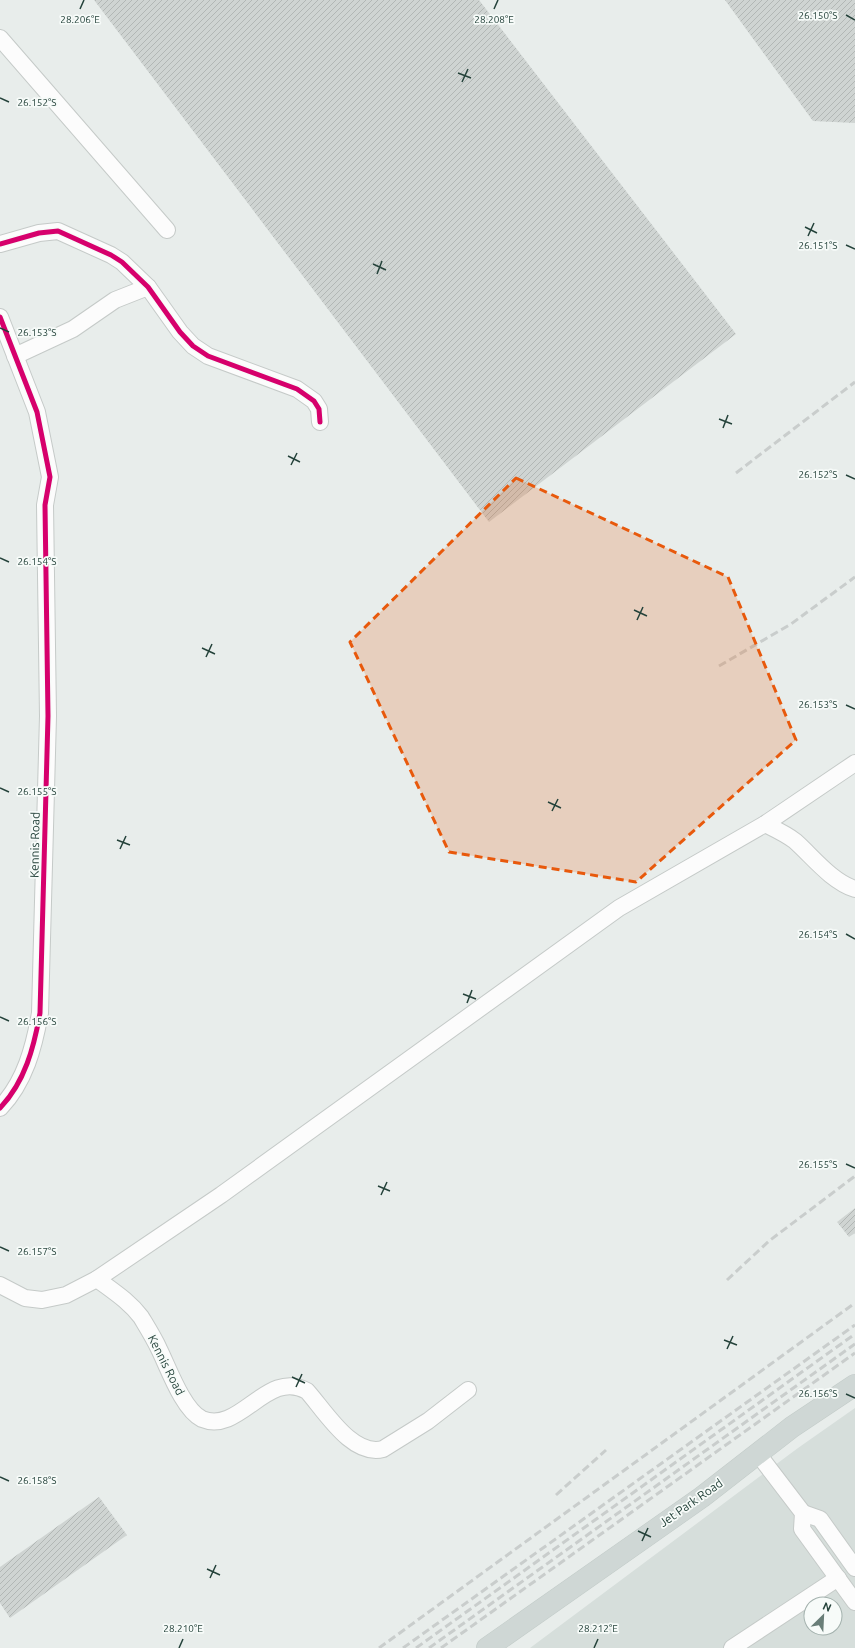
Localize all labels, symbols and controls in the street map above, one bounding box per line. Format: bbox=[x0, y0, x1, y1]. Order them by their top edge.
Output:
text: 26.150°S bbox=[798, 10, 838, 21]
text: 28.206°E bbox=[60, 14, 100, 25]
text: 28.208°E bbox=[474, 14, 514, 25]
text: 26.152°S bbox=[17, 97, 57, 108]
text: 26.151°S bbox=[798, 240, 838, 251]
text: 26.153°S bbox=[17, 327, 57, 338]
text: 26.152°S bbox=[798, 469, 838, 480]
text: 26.154°S bbox=[17, 556, 57, 567]
text: 26.153°S bbox=[798, 699, 838, 710]
text: 26.155°S bbox=[17, 786, 57, 797]
street label: Kennis Road bbox=[27, 812, 42, 878]
text: 26.154°S bbox=[798, 929, 838, 940]
text: 26.156°S bbox=[17, 1016, 57, 1027]
text: 26.155°S bbox=[798, 1159, 838, 1170]
text: 26.157°S bbox=[17, 1246, 57, 1257]
street label: Kennis Road bbox=[146, 1332, 187, 1397]
text: 26.156°S bbox=[798, 1388, 838, 1399]
text: 26.158°S bbox=[17, 1475, 57, 1486]
street label: Jet Park Road bbox=[657, 1476, 725, 1529]
north arrow bbox=[803, 1596, 843, 1636]
text: N bbox=[821, 1600, 833, 1614]
text: 28.210°E bbox=[163, 1623, 203, 1634]
text: 28.212°E bbox=[578, 1623, 618, 1634]

